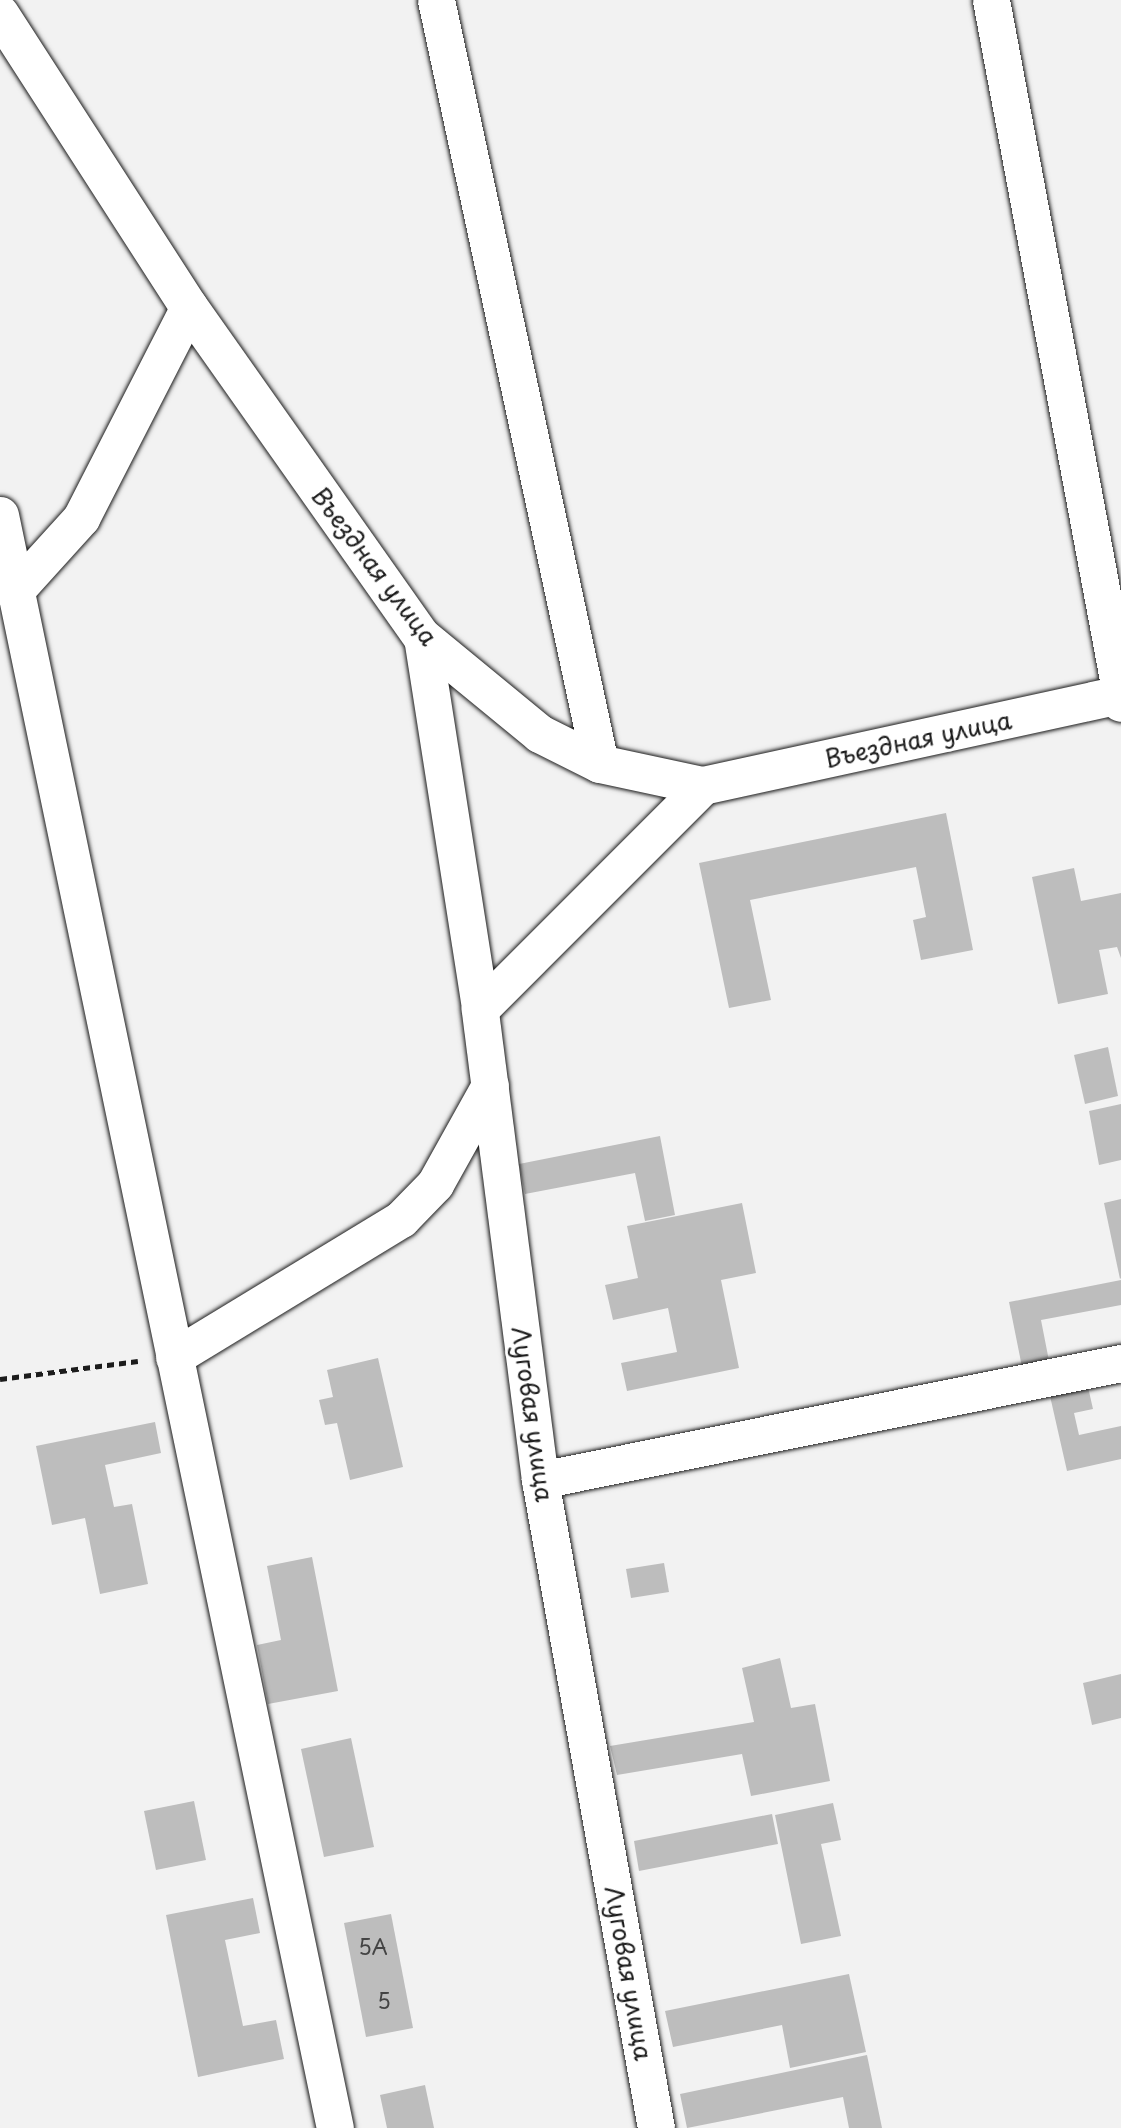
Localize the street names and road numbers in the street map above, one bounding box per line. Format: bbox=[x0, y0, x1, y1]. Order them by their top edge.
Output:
street label: Въездная улица bbox=[306, 481, 444, 651]
street label: Въездная улица bbox=[821, 705, 1015, 773]
street label: Луговая улица bbox=[506, 1324, 560, 1504]
street label: Луговая улица bbox=[599, 1883, 659, 2063]

